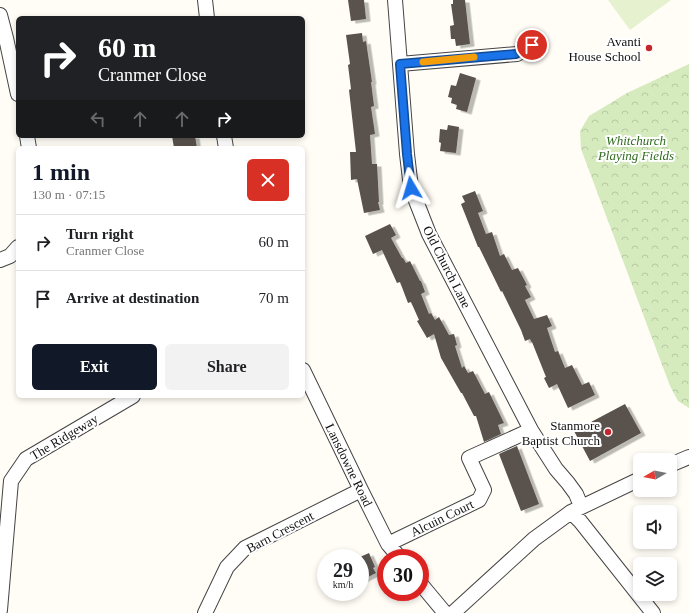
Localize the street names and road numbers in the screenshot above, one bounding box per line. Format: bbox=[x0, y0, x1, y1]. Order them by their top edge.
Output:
street label: Old Church Lane bbox=[420, 223, 474, 311]
street label: The Ridgeway bbox=[27, 411, 101, 463]
street label: Lansdowne Road bbox=[322, 421, 376, 509]
street label: Alcuin Court bbox=[408, 496, 476, 540]
street label: Barn Crescent bbox=[244, 508, 317, 556]

